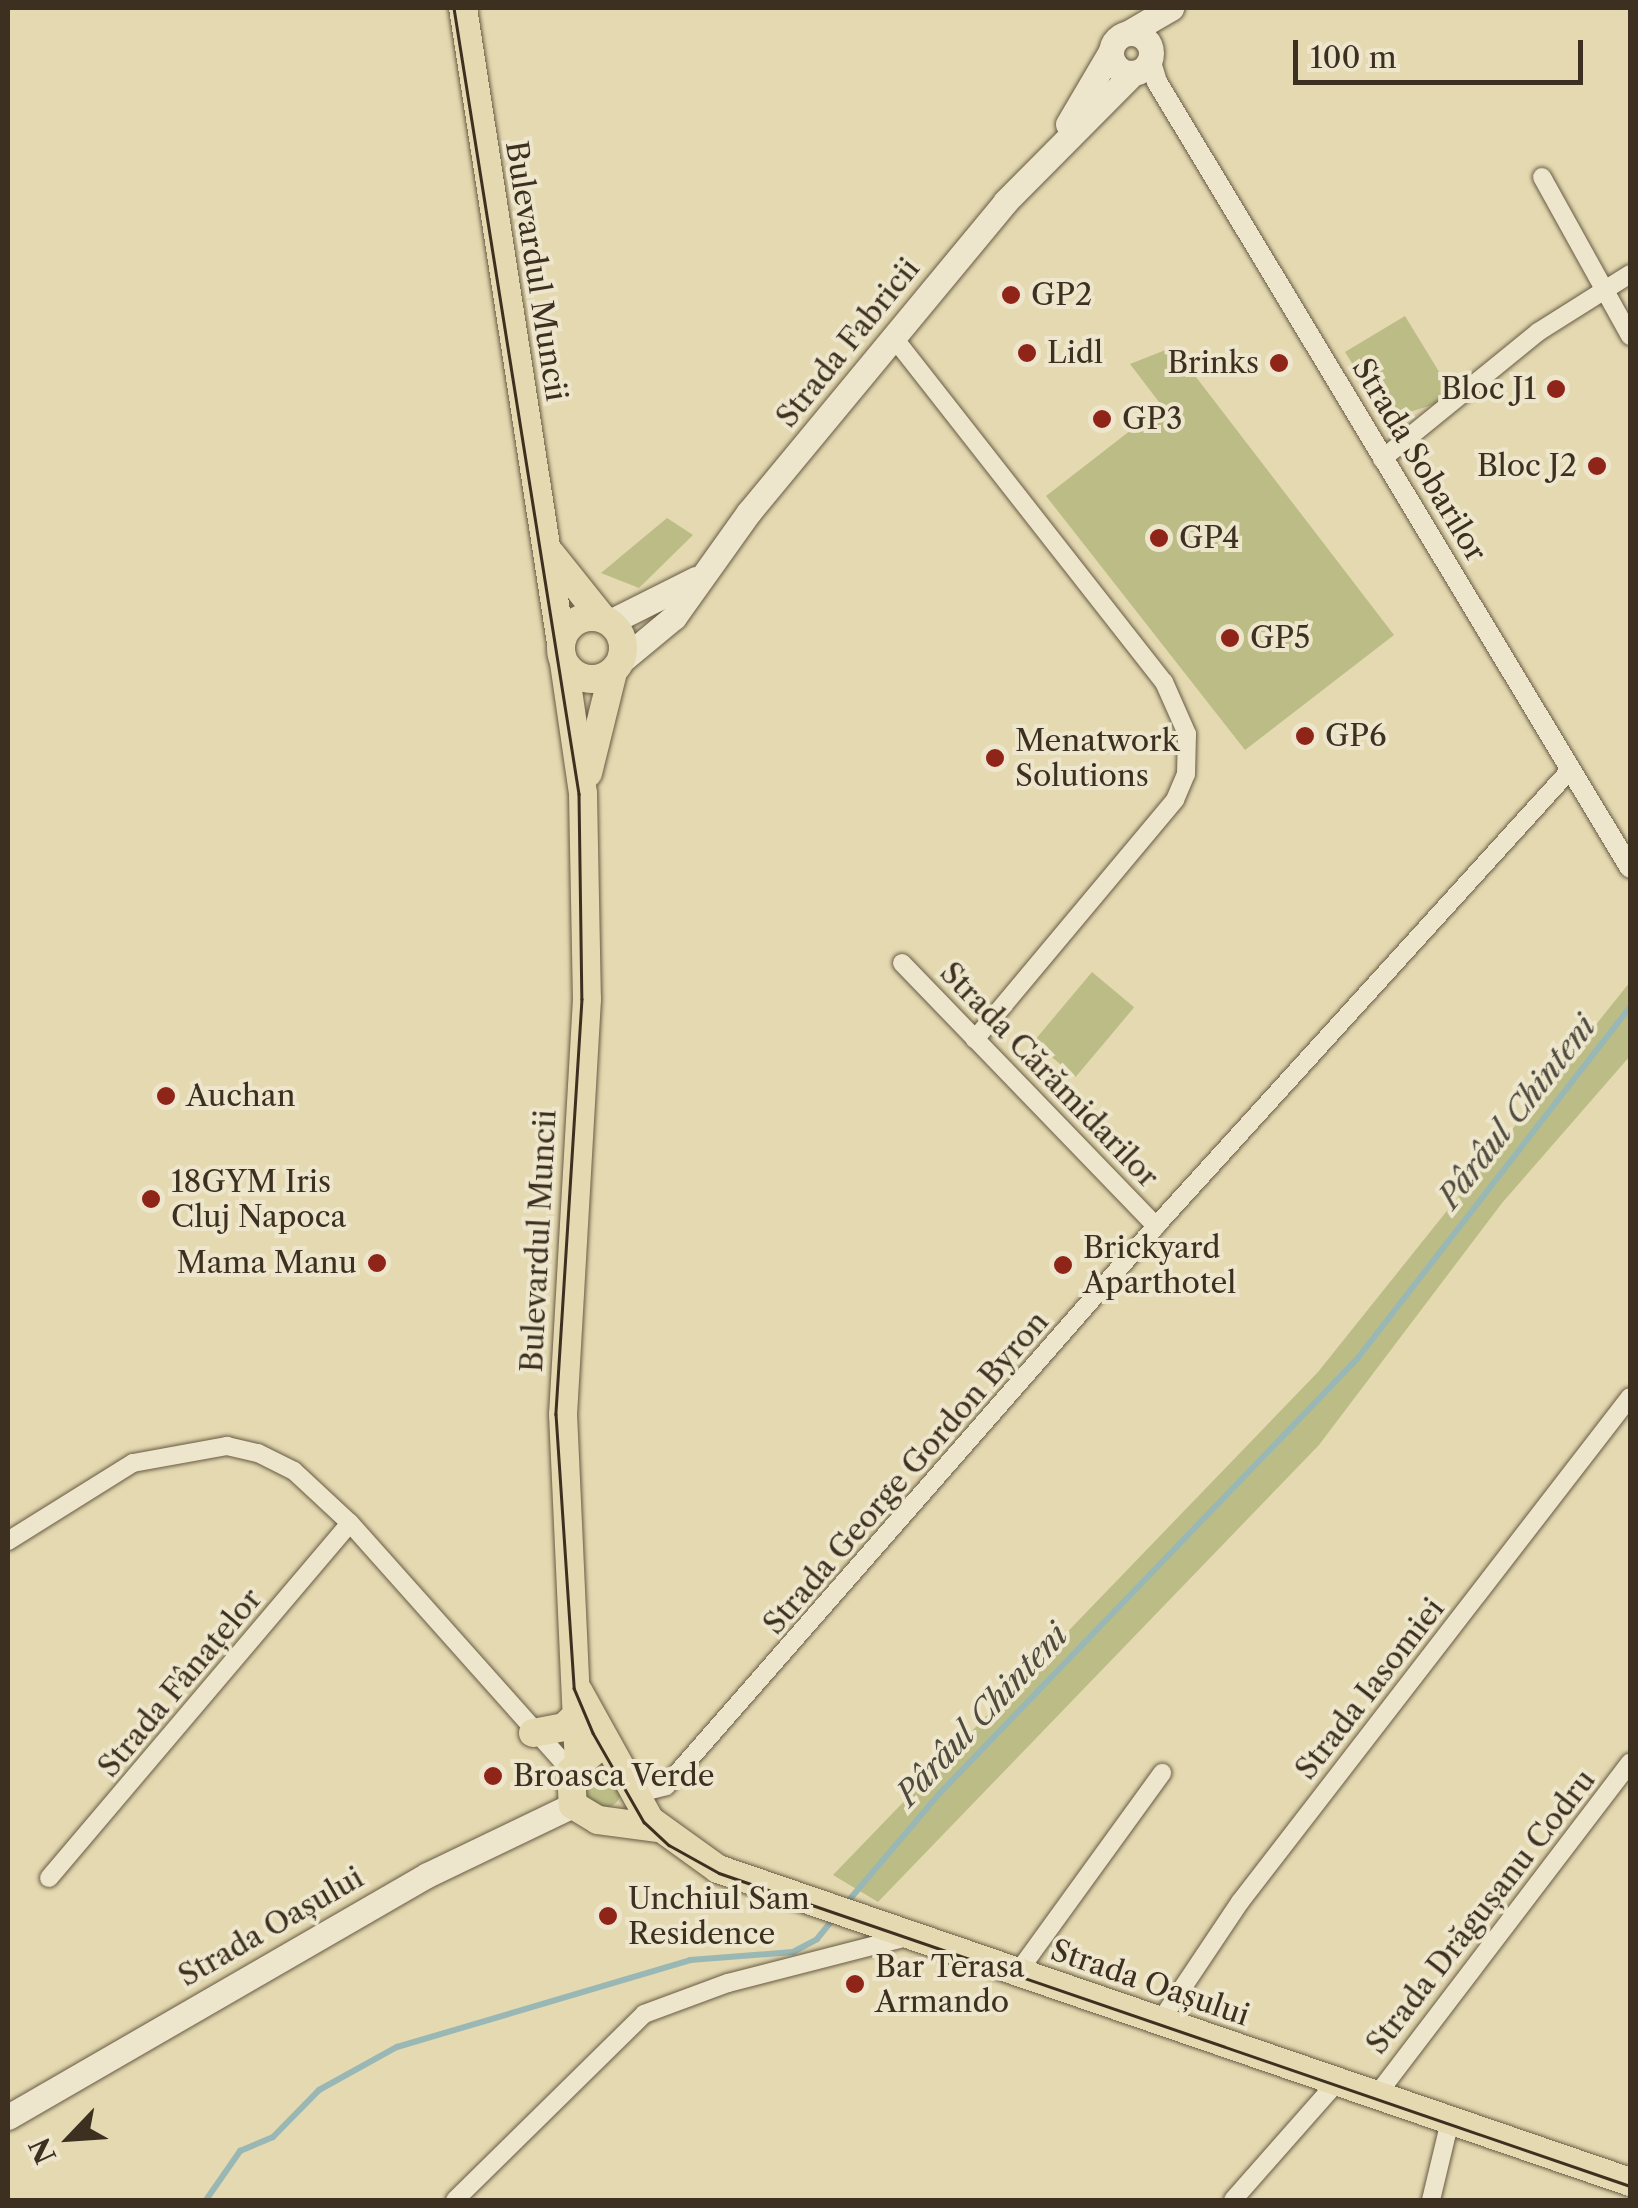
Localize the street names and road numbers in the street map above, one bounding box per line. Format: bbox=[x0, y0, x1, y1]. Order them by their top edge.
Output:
street label: Bulevardul Muncii bbox=[498, 138, 574, 404]
street label: Strada Fabricii bbox=[769, 251, 927, 435]
street label: Strada Sobarilor bbox=[1344, 352, 1494, 568]
street label: Strada Cărămidarilor bbox=[932, 955, 1166, 1195]
street label: Bulevardul Muncii bbox=[514, 1109, 564, 1373]
street label: Strada George Gordon Byron bbox=[756, 1304, 1056, 1642]
street label: Strada Fânațelor bbox=[91, 1581, 269, 1785]
street label: Strada Iasomiei bbox=[1288, 1591, 1452, 1787]
street label: Strada Drăgușanu Codru bbox=[1359, 1763, 1603, 2061]
street label: Strada Oașului bbox=[172, 1859, 370, 1995]
street label: Strada Oașului bbox=[1046, 1932, 1254, 2034]

